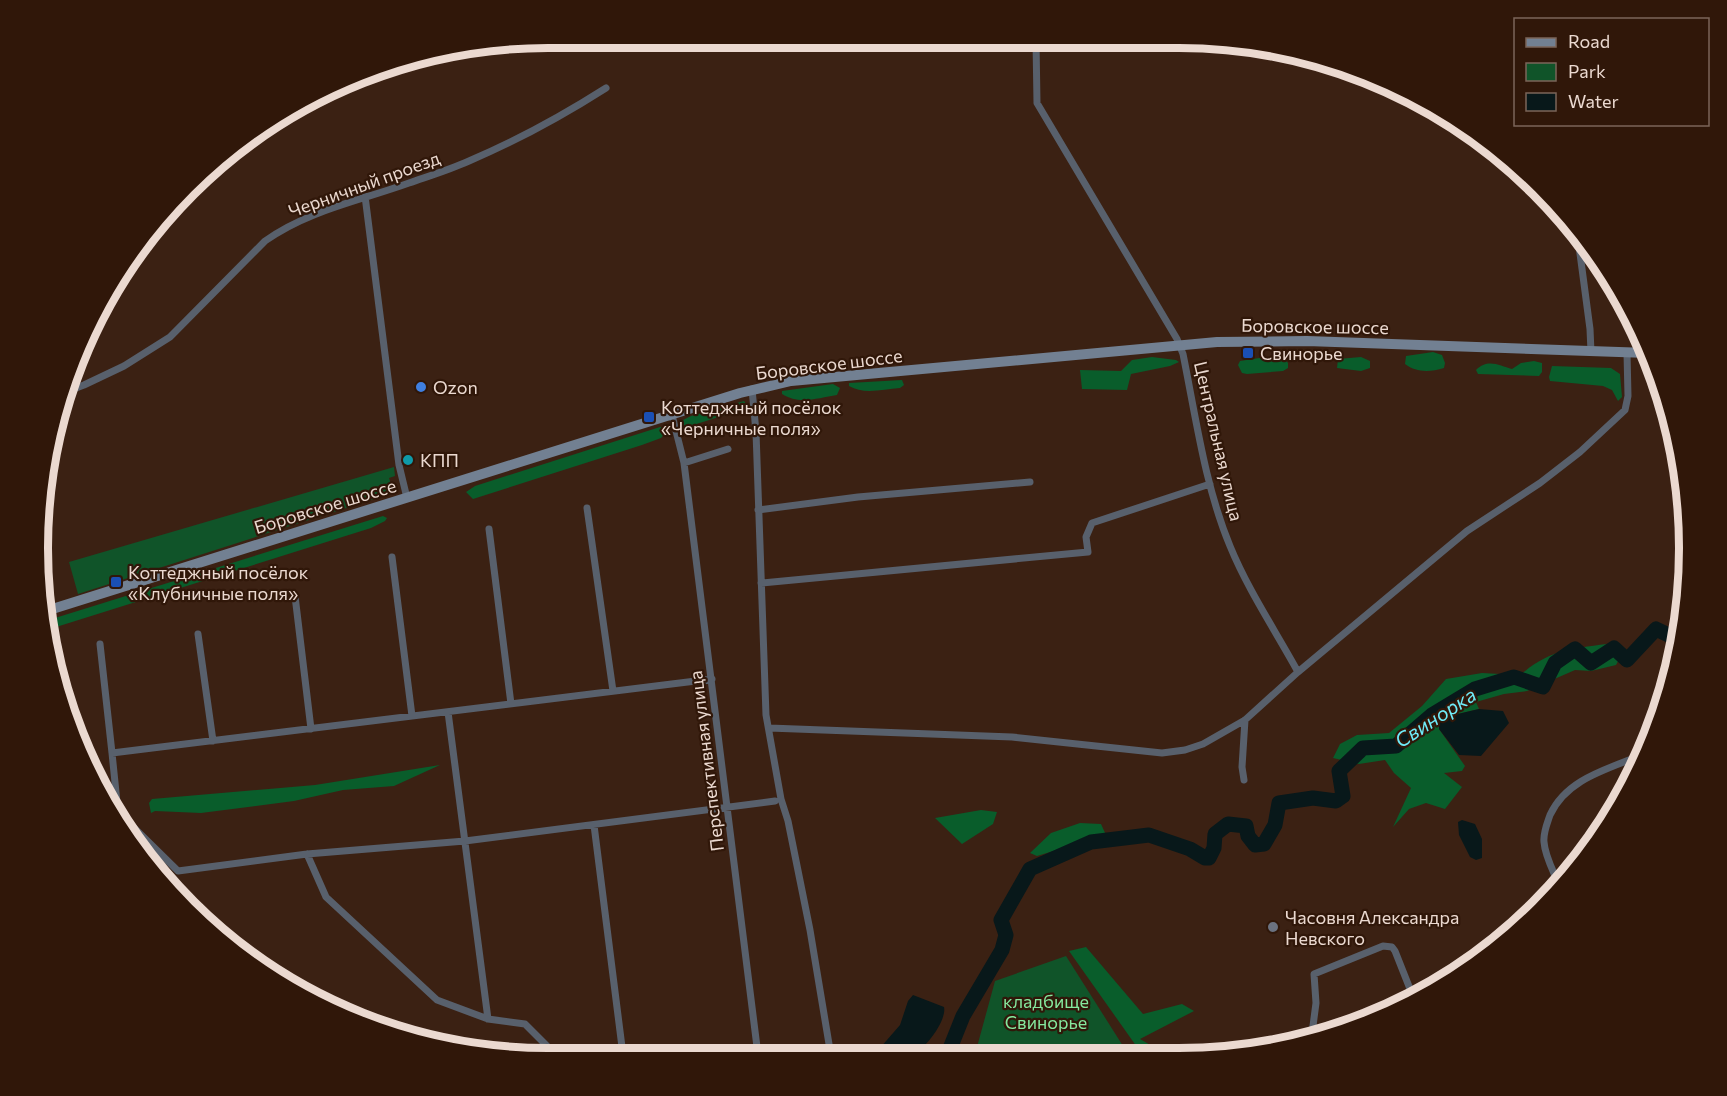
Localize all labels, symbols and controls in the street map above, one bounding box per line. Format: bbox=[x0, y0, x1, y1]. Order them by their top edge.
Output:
legend bbox=[1514, 18, 1709, 126]
text: Road bbox=[1568, 30, 1610, 52]
text: Park bbox=[1568, 60, 1606, 82]
text: Water bbox=[1568, 90, 1619, 112]
street label: Черничный проезд bbox=[285, 146, 443, 222]
street label: Боровское шоссе bbox=[1241, 314, 1389, 338]
place label: Свинорье bbox=[1260, 342, 1342, 364]
street label: Боровское шоссе bbox=[754, 344, 904, 384]
marker: Свинорье bbox=[1241, 346, 1255, 360]
street label: Центральная улица bbox=[1190, 359, 1248, 523]
place label: Ozon bbox=[433, 376, 478, 398]
marker: Ozon bbox=[414, 380, 428, 394]
place label: Коттеджный посёлок «Черничные поля» bbox=[661, 396, 842, 439]
marker: Коттеджный посёлок «Черничные поля» bbox=[642, 410, 656, 424]
place label: КПП bbox=[420, 449, 459, 471]
marker: КПП bbox=[401, 453, 415, 467]
street label: Боровское шоссе bbox=[251, 474, 399, 538]
place label: Коттеджный посёлок «Клубничные поля» bbox=[128, 561, 309, 604]
marker: Коттеджный посёлок «Клубничные поля» bbox=[109, 575, 123, 589]
street label: Перспективная улица bbox=[684, 669, 728, 853]
water label: Свинорка bbox=[1390, 682, 1480, 752]
place label: Часовня Александра Невского bbox=[1285, 906, 1459, 949]
marker: Часовня Александра Невского bbox=[1266, 920, 1280, 934]
park label: кладбище Свинорье bbox=[1003, 990, 1089, 1033]

